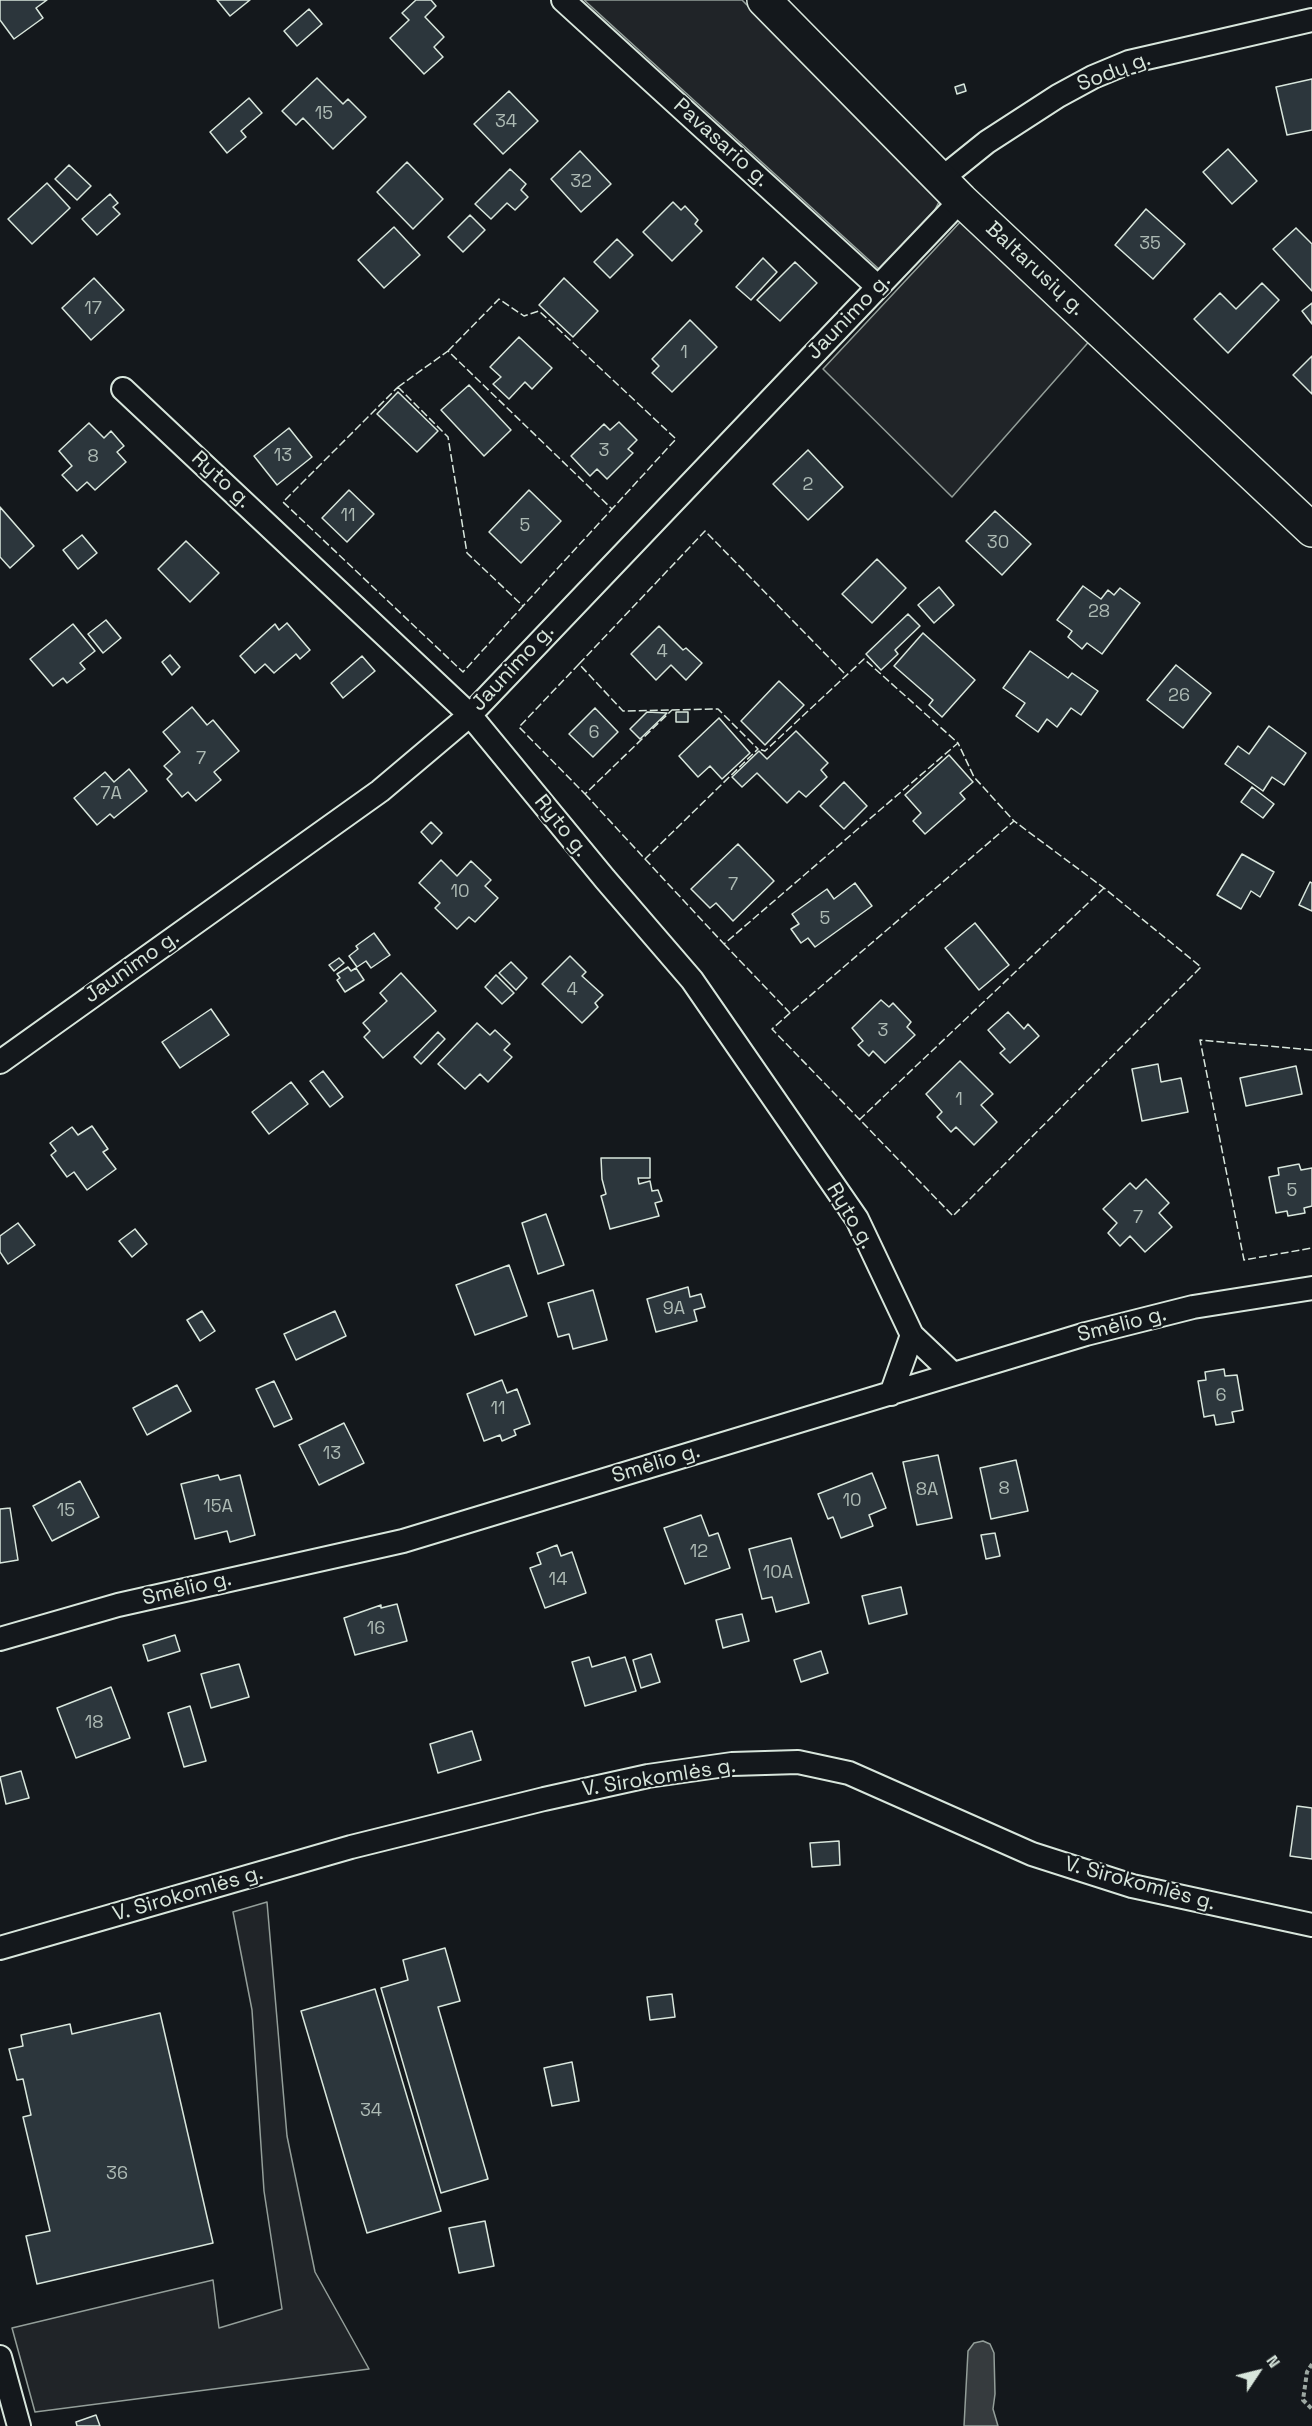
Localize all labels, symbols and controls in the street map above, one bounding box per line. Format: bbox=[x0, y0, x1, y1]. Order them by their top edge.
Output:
street label: Sodų g. bbox=[1074, 47, 1154, 97]
street label: Pavasario g. bbox=[668, 93, 774, 193]
house number: 15 bbox=[315, 103, 333, 125]
house number: 34 bbox=[495, 111, 517, 133]
house number: 32 bbox=[570, 171, 592, 193]
street label: Baltarusių g. bbox=[980, 217, 1090, 321]
house number: 35 bbox=[1139, 233, 1161, 255]
street label: Jaunimo g. bbox=[802, 269, 896, 365]
house number: 17 bbox=[84, 298, 102, 320]
house number: 1 bbox=[680, 342, 688, 364]
house number: 3 bbox=[599, 440, 609, 462]
house number: 13 bbox=[274, 445, 292, 467]
house number: 8 bbox=[87, 446, 99, 468]
street label: Ryto g. bbox=[186, 446, 256, 514]
house number: 2 bbox=[803, 474, 813, 496]
house number: 11 bbox=[340, 505, 356, 527]
house number: 5 bbox=[520, 515, 530, 537]
house number: 30 bbox=[987, 532, 1009, 554]
house number: 28 bbox=[1088, 601, 1110, 623]
street label: Jaunimo g. bbox=[466, 619, 560, 717]
house number: 4 bbox=[656, 641, 668, 663]
house number: 26 bbox=[1168, 685, 1190, 707]
house number: 6 bbox=[588, 722, 600, 744]
house number: 7 bbox=[196, 748, 206, 770]
house number: 7A bbox=[100, 783, 122, 805]
street label: Ryto g. bbox=[528, 790, 594, 862]
house number: 7 bbox=[728, 874, 738, 896]
house number: 10 bbox=[450, 881, 470, 903]
house number: 5 bbox=[820, 908, 830, 930]
street label: Jaunimo g. bbox=[80, 925, 184, 1009]
house number: 4 bbox=[566, 979, 578, 1001]
house number: 3 bbox=[878, 1020, 888, 1042]
house number: 1 bbox=[955, 1089, 963, 1111]
street label: Ryto g. bbox=[821, 1178, 879, 1254]
house number: 5 bbox=[1287, 1180, 1297, 1202]
house number: 7 bbox=[1133, 1207, 1143, 1229]
house number: 9A bbox=[663, 1298, 685, 1320]
street label: Smėlio g. bbox=[1075, 1302, 1169, 1348]
house number: 6 bbox=[1215, 1385, 1227, 1407]
house number: 11 bbox=[490, 1398, 506, 1420]
street label: Smėlio g. bbox=[609, 1439, 703, 1489]
house number: 13 bbox=[323, 1443, 341, 1465]
house number: 8 bbox=[998, 1478, 1010, 1500]
house number: 8A bbox=[916, 1479, 938, 1501]
house number: 10 bbox=[842, 1490, 862, 1512]
house number: 15A bbox=[203, 1496, 233, 1518]
house number: 15 bbox=[57, 1500, 75, 1522]
house number: 12 bbox=[690, 1541, 708, 1563]
house number: 10A bbox=[763, 1562, 793, 1584]
street label: Smėlio g. bbox=[140, 1567, 234, 1611]
house number: 14 bbox=[549, 1569, 567, 1591]
house number: 16 bbox=[367, 1618, 385, 1640]
house number: 18 bbox=[85, 1712, 103, 1734]
street label: V. Sirokomlės g. bbox=[580, 1753, 738, 1803]
street label: V. Sirokomlės g. bbox=[1062, 1852, 1218, 1916]
street label: V. Sirokomlės g. bbox=[110, 1860, 266, 1928]
house number: 34 bbox=[360, 2100, 382, 2122]
house number: 36 bbox=[106, 2163, 128, 2185]
north arrow bbox=[1228, 2342, 1288, 2402]
text: N bbox=[1261, 2351, 1285, 2372]

